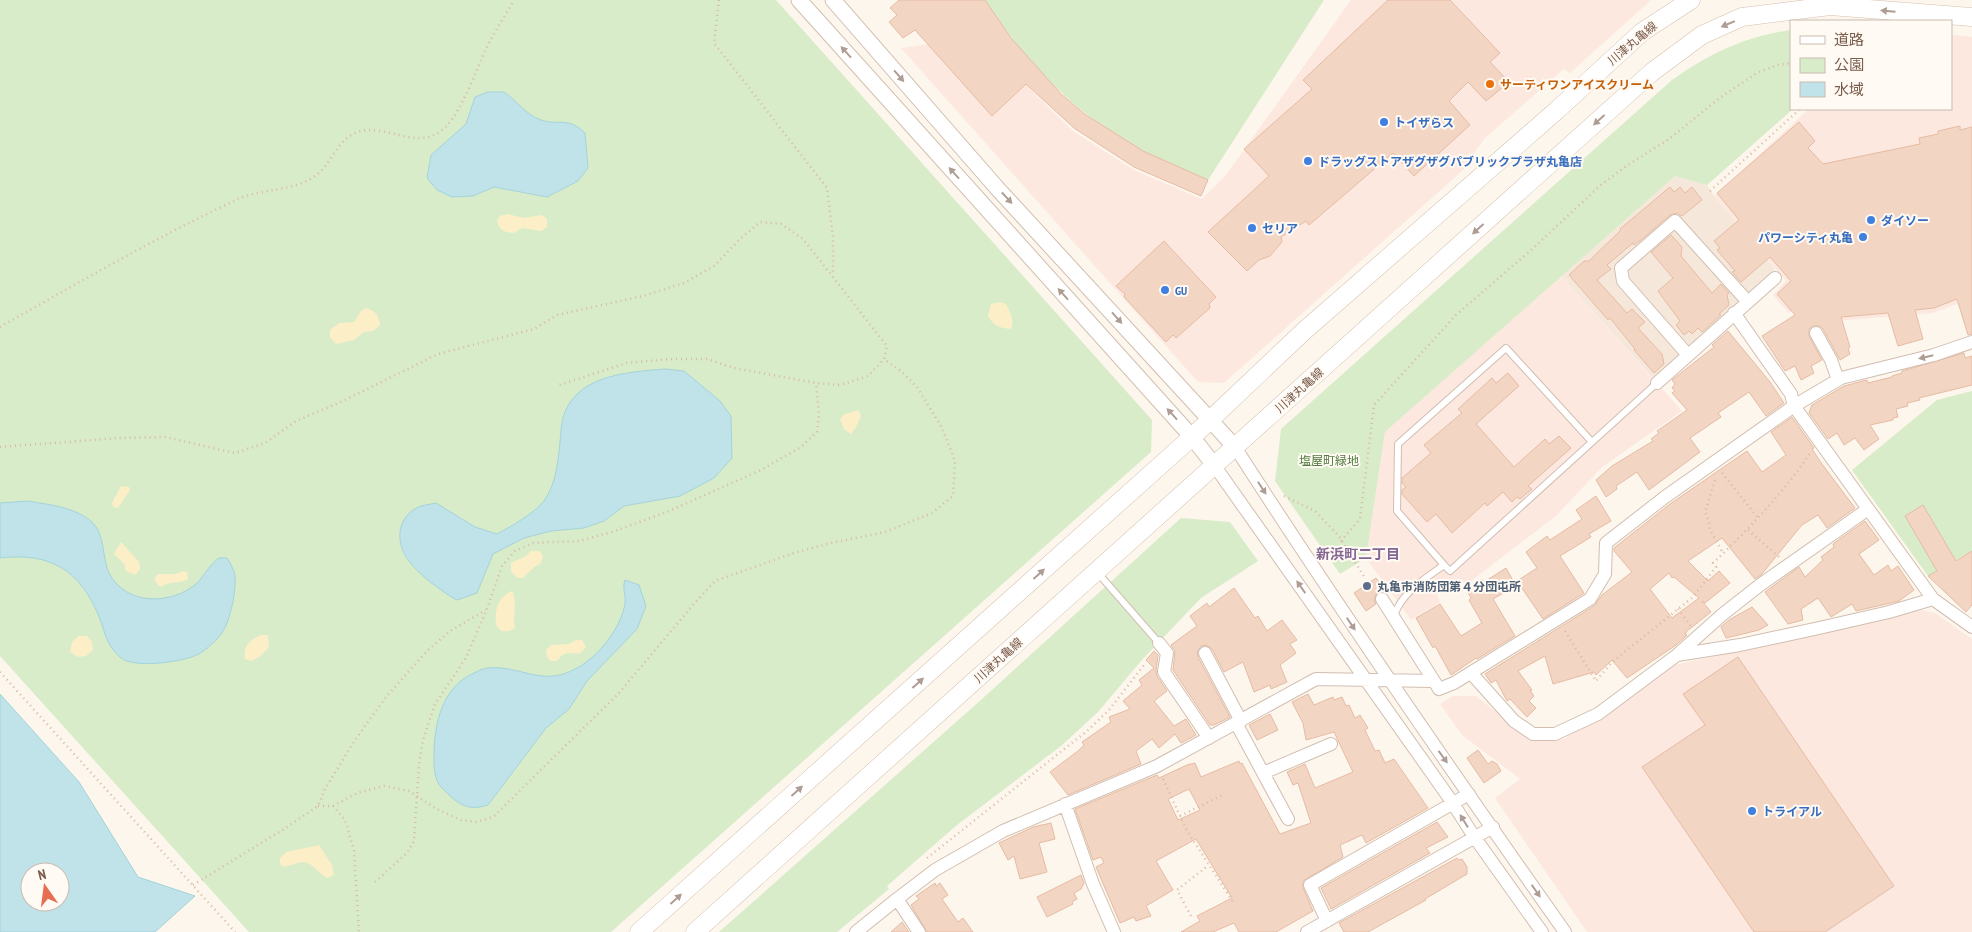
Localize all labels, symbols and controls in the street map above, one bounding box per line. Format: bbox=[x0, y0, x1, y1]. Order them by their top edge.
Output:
one-way arrow bbox=[1880, 7, 1896, 15]
street label: 川津丸亀線 bbox=[1604, 18, 1660, 68]
one-way arrow bbox=[1721, 20, 1735, 28]
legend bbox=[1790, 20, 1952, 110]
text: 道路 bbox=[1834, 30, 1864, 49]
one-way arrow bbox=[840, 46, 851, 59]
text: 公園 bbox=[1834, 55, 1864, 74]
one-way arrow bbox=[894, 70, 905, 83]
place label: サーティワンアイスクリーム bbox=[1500, 77, 1654, 92]
marker: サーティワンアイスクリーム bbox=[1484, 78, 1496, 90]
text: 水域 bbox=[1834, 80, 1864, 99]
one-way arrow bbox=[1593, 114, 1605, 126]
place label: トイザらス bbox=[1394, 115, 1454, 130]
marker: トイザらス bbox=[1378, 116, 1390, 128]
place label: ドラッグストアザグザグパブリックプラザ丸亀店 bbox=[1318, 154, 1582, 169]
marker: ドラッグストアザグザグパブリックプラザ丸亀店 bbox=[1302, 155, 1314, 167]
one-way arrow bbox=[948, 167, 960, 179]
one-way arrow bbox=[1001, 192, 1013, 204]
place label: ダイソー bbox=[1881, 213, 1929, 228]
marker: ダイソー bbox=[1865, 214, 1877, 226]
place label: セリア bbox=[1262, 221, 1298, 236]
marker: セリア bbox=[1246, 222, 1258, 234]
one-way arrow bbox=[1471, 223, 1484, 234]
place label: パワーシティ丸亀 bbox=[1758, 230, 1853, 245]
marker: パワーシティ丸亀 bbox=[1857, 231, 1869, 243]
place label: GU bbox=[1175, 283, 1187, 298]
marker: GU bbox=[1159, 284, 1171, 296]
one-way arrow bbox=[1057, 288, 1069, 300]
one-way arrow bbox=[1111, 311, 1123, 323]
one-way arrow bbox=[1918, 353, 1933, 361]
street label: 川津丸亀線 bbox=[1272, 364, 1326, 416]
one-way arrow bbox=[1166, 409, 1178, 421]
park label: 塩屋町緑地 bbox=[1299, 453, 1359, 468]
one-way arrow bbox=[1257, 481, 1266, 495]
district label: 新浜町二丁目 bbox=[1316, 545, 1400, 563]
one-way arrow bbox=[1032, 568, 1044, 580]
place label: 丸亀市消防団第４分団屯所 bbox=[1377, 579, 1521, 594]
one-way arrow bbox=[1296, 580, 1306, 594]
marker: 丸亀市消防団第４分団屯所 bbox=[1361, 580, 1373, 592]
one-way arrow bbox=[1346, 617, 1356, 631]
street label: 川津丸亀線 bbox=[971, 634, 1025, 686]
one-way arrow bbox=[911, 677, 924, 688]
one-way arrow bbox=[1438, 751, 1448, 764]
one-way arrow bbox=[790, 785, 802, 797]
place label: トライアル bbox=[1762, 804, 1822, 819]
marker: トライアル bbox=[1746, 805, 1758, 817]
one-way arrow bbox=[1459, 814, 1468, 827]
north arrow bbox=[20, 862, 70, 912]
text: N bbox=[36, 865, 48, 884]
one-way arrow bbox=[1531, 884, 1541, 898]
one-way arrow bbox=[669, 894, 682, 905]

